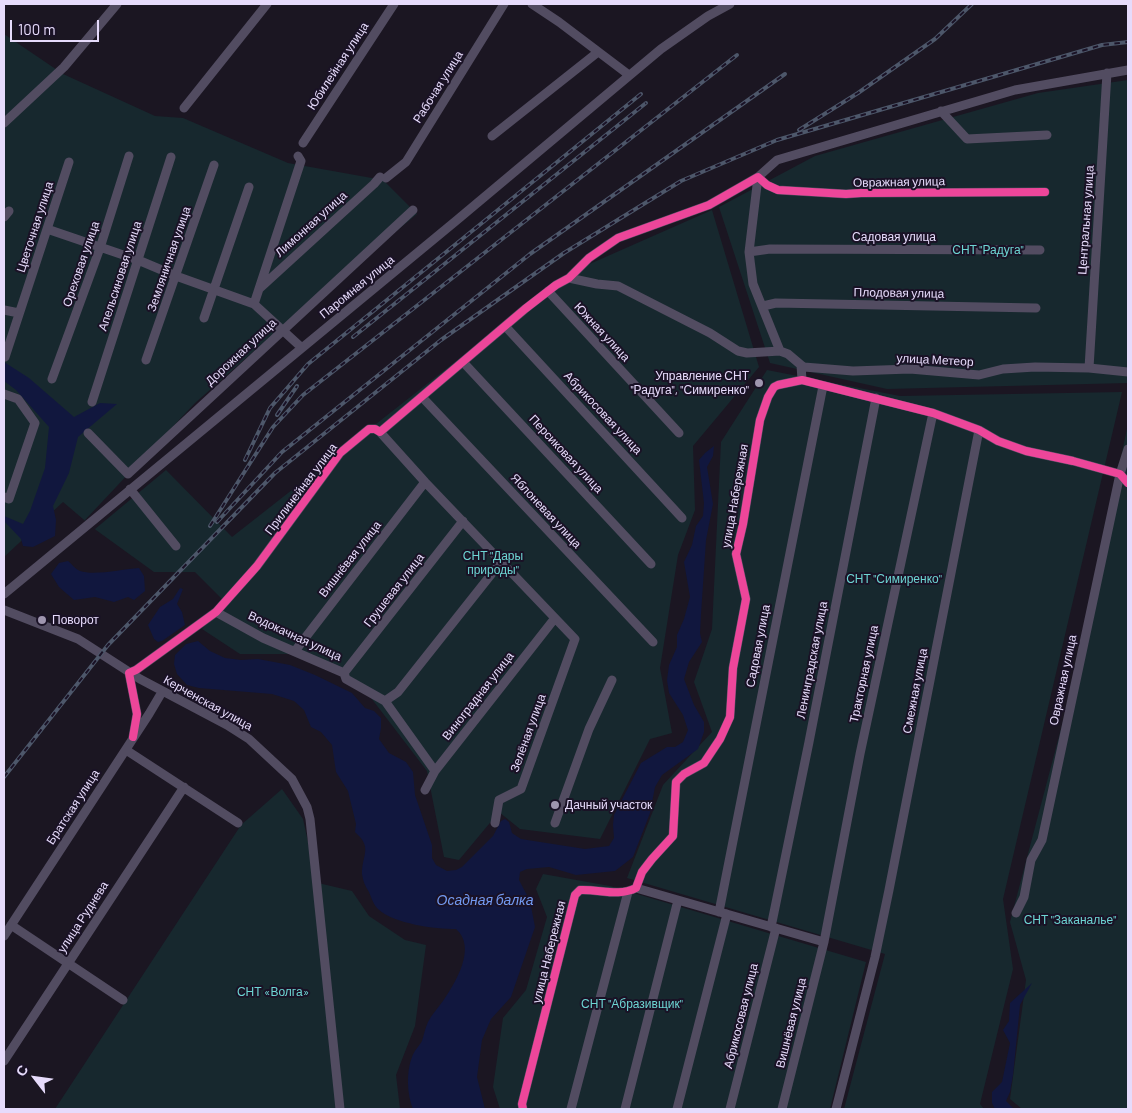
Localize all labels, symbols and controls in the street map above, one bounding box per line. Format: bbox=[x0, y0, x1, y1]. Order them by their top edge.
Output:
scale bar bbox=[12, 10, 101, 42]
text: 100 m bbox=[18, 20, 56, 38]
street label: Юбилейная улица bbox=[304, 20, 372, 112]
street label: Рабочая улица bbox=[410, 48, 466, 126]
street label: Центральная улица bbox=[1075, 165, 1097, 275]
street label: Овражная улица bbox=[853, 174, 945, 190]
street label: Цветочная улица bbox=[14, 180, 56, 274]
street label: Лимонная улица bbox=[272, 188, 350, 260]
street label: Земляничная улица bbox=[144, 204, 194, 314]
street label: Ореховая улица bbox=[60, 219, 102, 309]
street label: Апельсиновая улица bbox=[95, 219, 145, 333]
street label: Садовая улица bbox=[852, 230, 936, 244]
park label: СНТ "Радуга" bbox=[952, 243, 1024, 257]
street label: Паромная улица bbox=[317, 252, 397, 322]
street label: Плодовая улица bbox=[854, 285, 944, 301]
street label: Южная улица bbox=[571, 300, 633, 364]
street label: Дорожная улица bbox=[203, 316, 279, 388]
street label: улица Метеор bbox=[896, 351, 974, 369]
street label: Абрикосовая улица bbox=[561, 369, 645, 457]
place label: Управление СНТ "Радуга", "Симиренко" bbox=[630, 369, 749, 397]
marker: Управление СНТ "Радуга", "Симиренко" bbox=[753, 377, 765, 389]
street label: Персиковая улица bbox=[526, 412, 606, 496]
street label: Прилинейная улица bbox=[262, 440, 340, 538]
street label: улица Набережная bbox=[719, 443, 751, 549]
street label: Яблоневая улица bbox=[508, 471, 584, 551]
street label: Вишнёвая улица bbox=[316, 518, 384, 600]
park label: СНТ "Дары природы" bbox=[463, 549, 523, 577]
street label: Грушевая улица bbox=[361, 550, 427, 630]
park label: СНТ "Симиренко" bbox=[846, 572, 942, 586]
street label: Ленинградская улица bbox=[794, 600, 830, 720]
street label: Садовая улица bbox=[743, 603, 773, 689]
street label: Водокачная улица bbox=[246, 608, 344, 664]
place label: Поворот bbox=[52, 613, 99, 627]
marker: Поворот bbox=[36, 614, 48, 626]
street label: Тракторная улица bbox=[847, 624, 881, 724]
street label: Овражная улица bbox=[1046, 633, 1080, 727]
street label: Смежная улица bbox=[900, 647, 930, 735]
street label: Виноградная улица bbox=[439, 649, 517, 743]
street label: Керченская улица bbox=[161, 673, 255, 733]
street label: Зелёная улица bbox=[507, 692, 549, 774]
street label: Братская улица bbox=[43, 767, 103, 847]
place label: Дачный участок bbox=[565, 798, 652, 812]
marker: Дачный участок bbox=[549, 799, 561, 811]
street label: улица Руднева bbox=[55, 879, 111, 955]
water label: Осадная балка bbox=[437, 892, 533, 908]
street label: улица Набережная bbox=[529, 899, 569, 1005]
park label: СНТ "Заканалье" bbox=[1024, 913, 1116, 927]
street label: Абрикосовая улица bbox=[721, 962, 761, 1070]
street label: Вишнёвая улица bbox=[773, 976, 809, 1070]
park label: СНТ «Волга» bbox=[237, 985, 309, 999]
park label: СНТ "Абразивщик" bbox=[581, 997, 683, 1011]
north arrow bbox=[10, 1053, 60, 1103]
text: С bbox=[12, 1062, 31, 1079]

